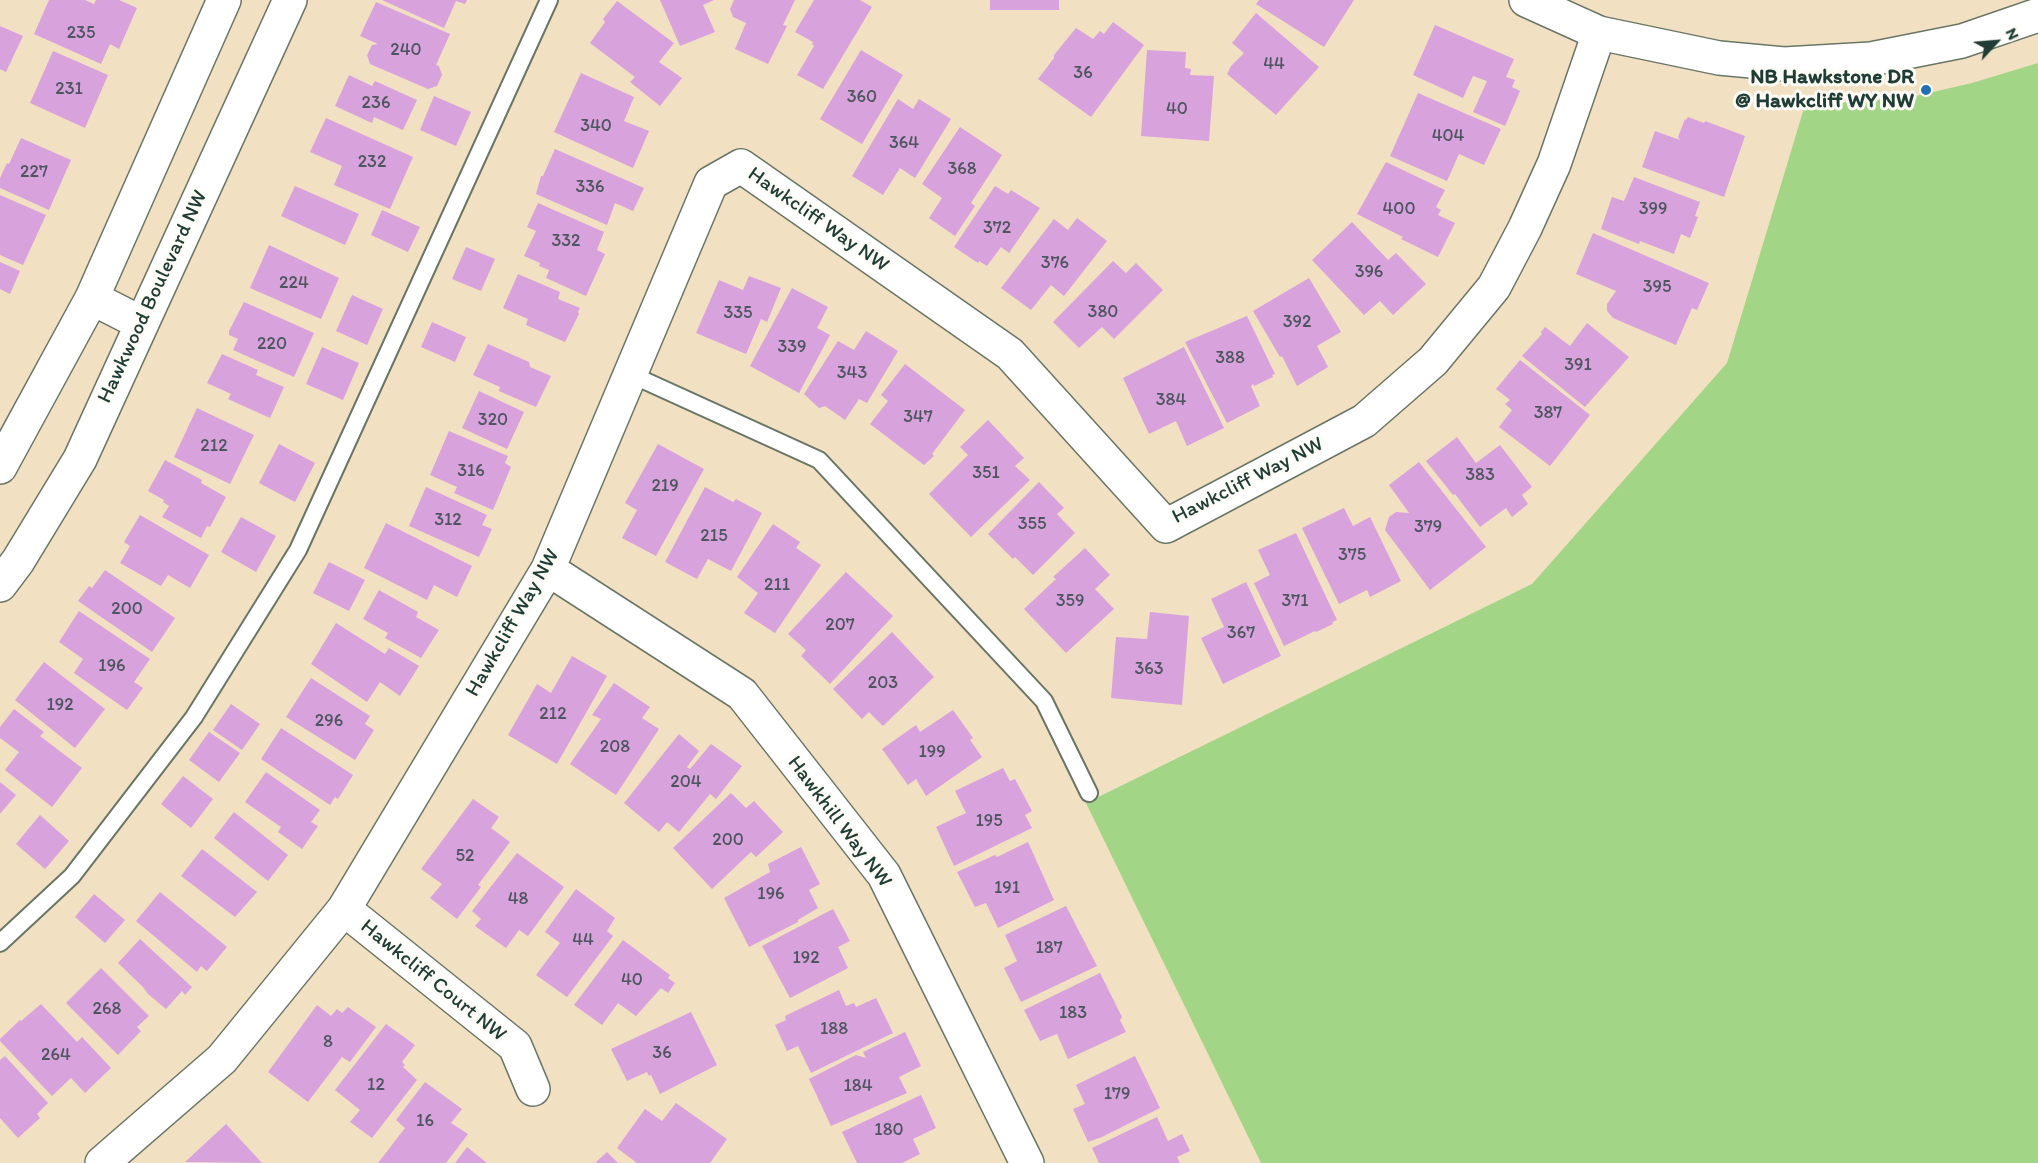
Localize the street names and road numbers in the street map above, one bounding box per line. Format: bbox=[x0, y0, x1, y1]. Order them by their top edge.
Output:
street label: Hawkcliff Way NW bbox=[743, 162, 893, 278]
street label: Hawkwood Boulevard NW bbox=[93, 187, 213, 407]
street label: Hawkcliff Way NW bbox=[1168, 432, 1328, 530]
street label: Hawkcliff Way NW bbox=[461, 545, 565, 701]
street label: Hawkhill Way NW bbox=[781, 751, 897, 893]
street label: Hawkcliff Court NW bbox=[355, 914, 511, 1048]

